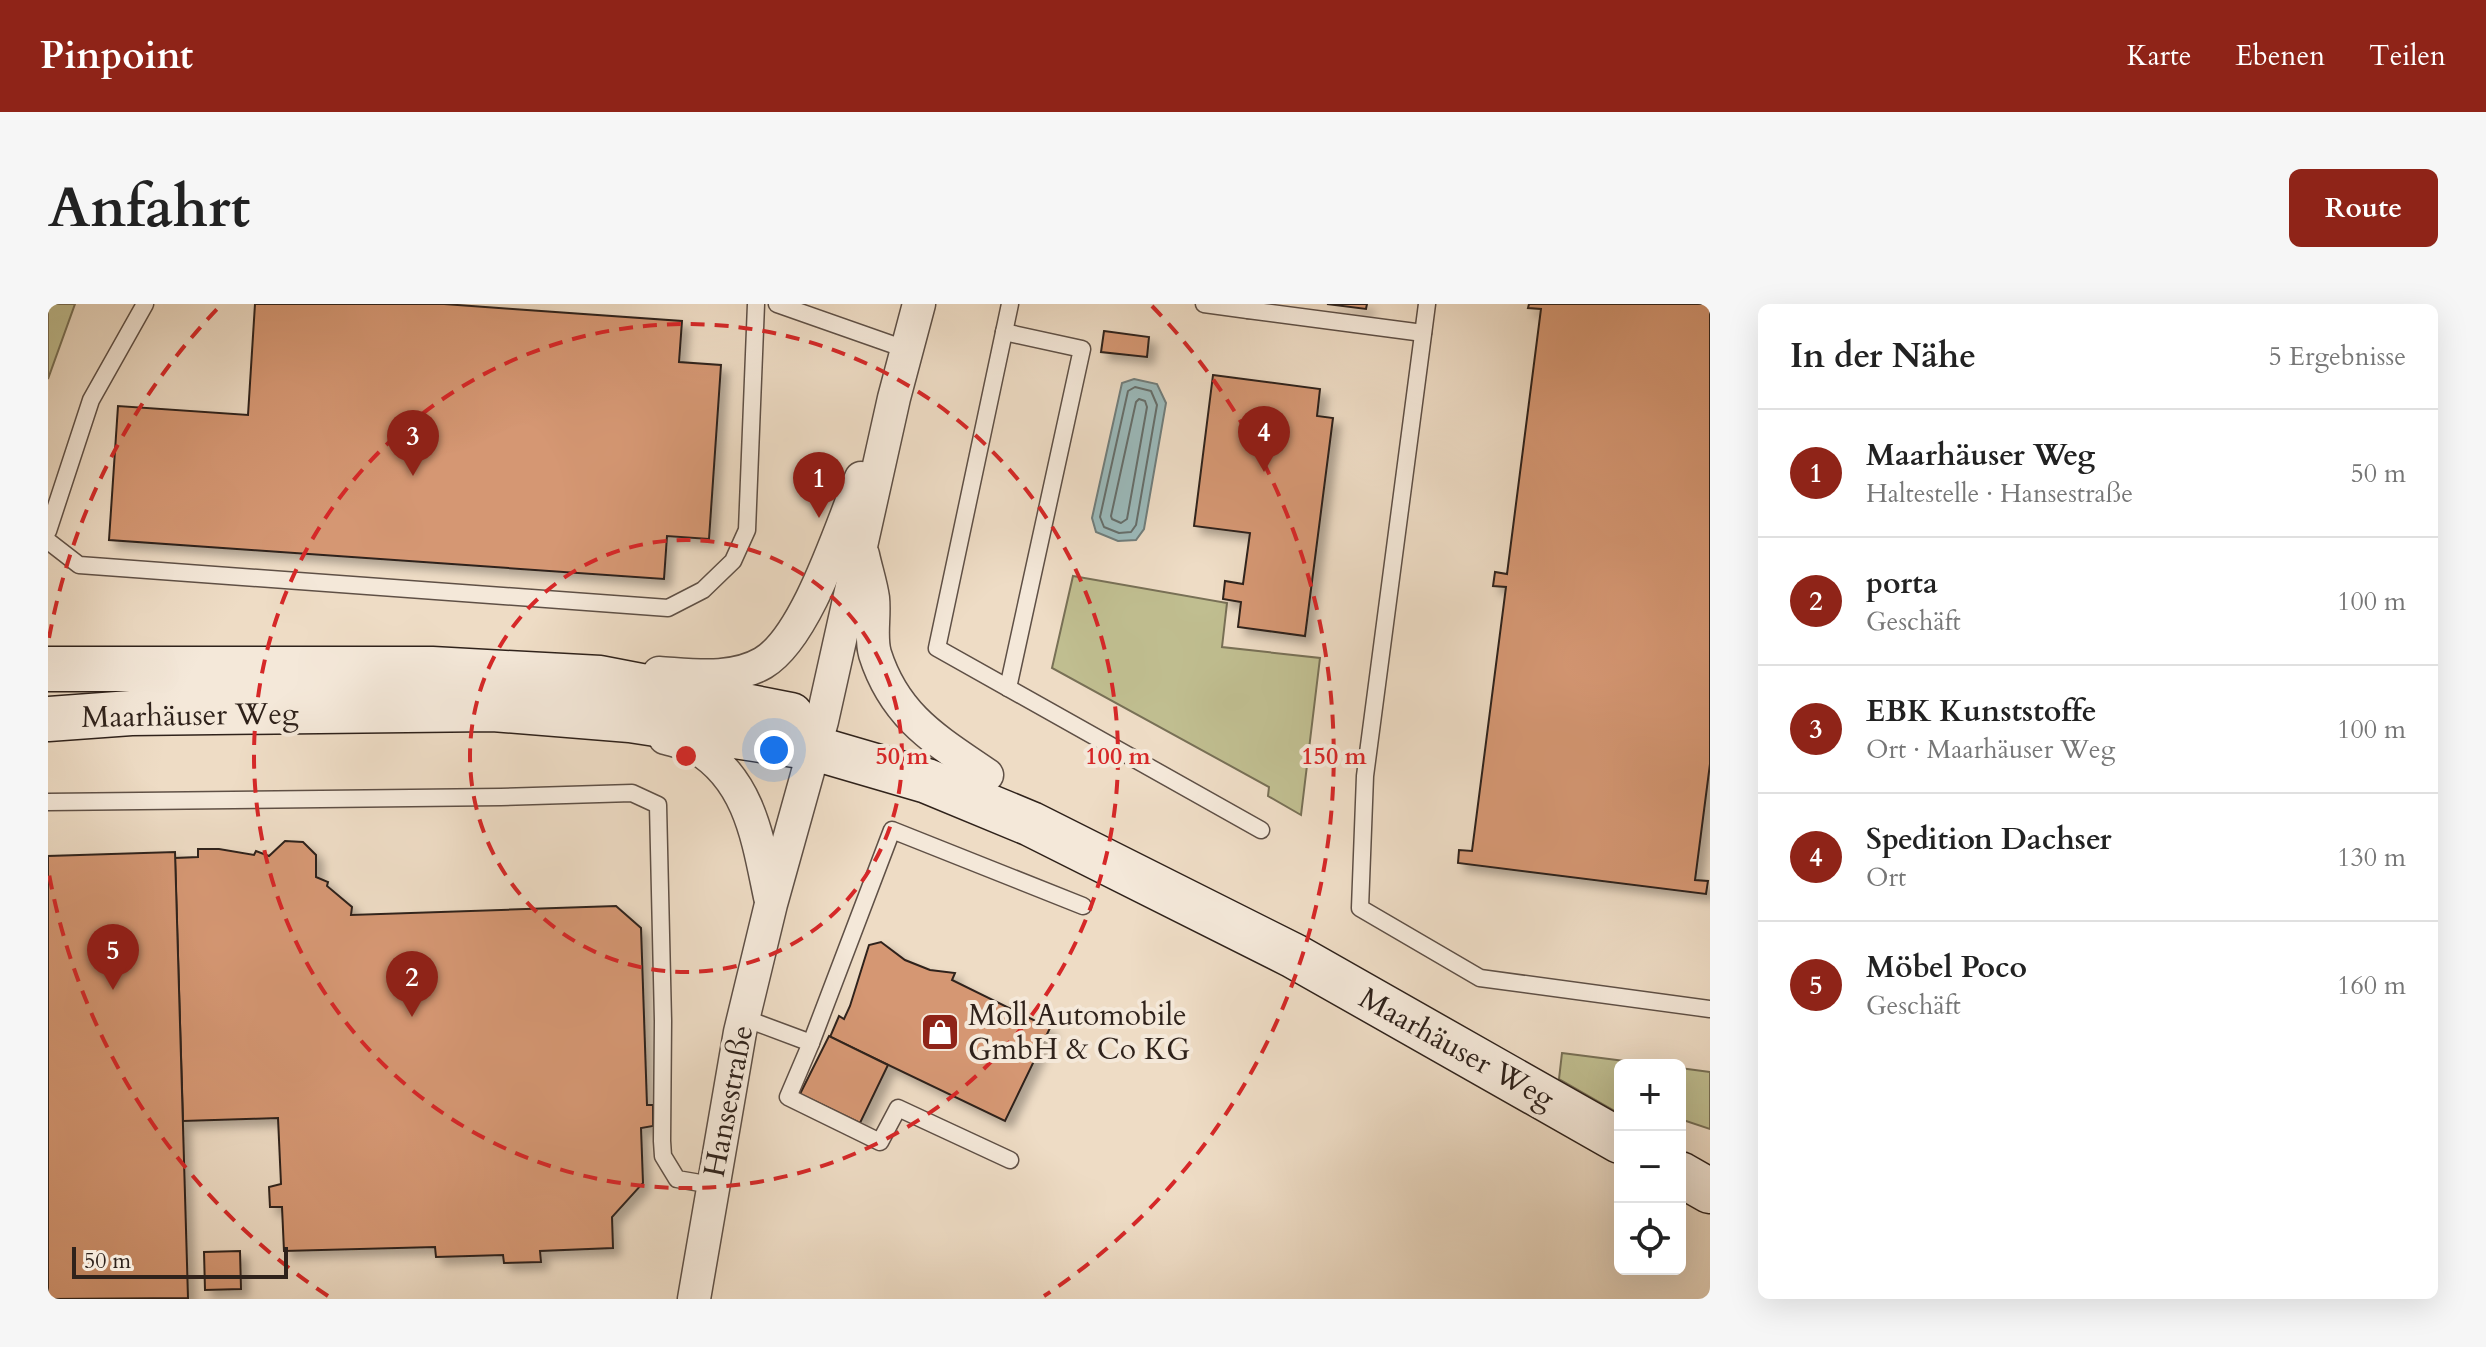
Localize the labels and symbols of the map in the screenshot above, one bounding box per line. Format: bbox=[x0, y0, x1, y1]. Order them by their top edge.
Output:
pin: 4 bbox=[1238, 406, 1290, 472]
pin: 3 bbox=[387, 410, 439, 476]
pin: 1 bbox=[793, 452, 845, 518]
street label: Maarhäuser Weg bbox=[81, 693, 299, 738]
your location bbox=[754, 730, 794, 770]
text: 50 m bbox=[875, 740, 929, 773]
text: 100 m bbox=[1085, 740, 1152, 773]
text: 150 m bbox=[1301, 740, 1368, 773]
centre of rings bbox=[672, 742, 700, 770]
pin: 5 bbox=[87, 924, 139, 990]
pin: 2 bbox=[386, 951, 438, 1017]
street label: Maarhäuser Weg bbox=[1352, 978, 1562, 1119]
place label: Moll Automobile GmbH & Co KG bbox=[968, 995, 1190, 1070]
shop icon: Moll Automobile GmbH & Co KG bbox=[919, 1011, 961, 1053]
street label: Hansestraße bbox=[694, 1022, 763, 1180]
scale bar bbox=[72, 1243, 288, 1279]

